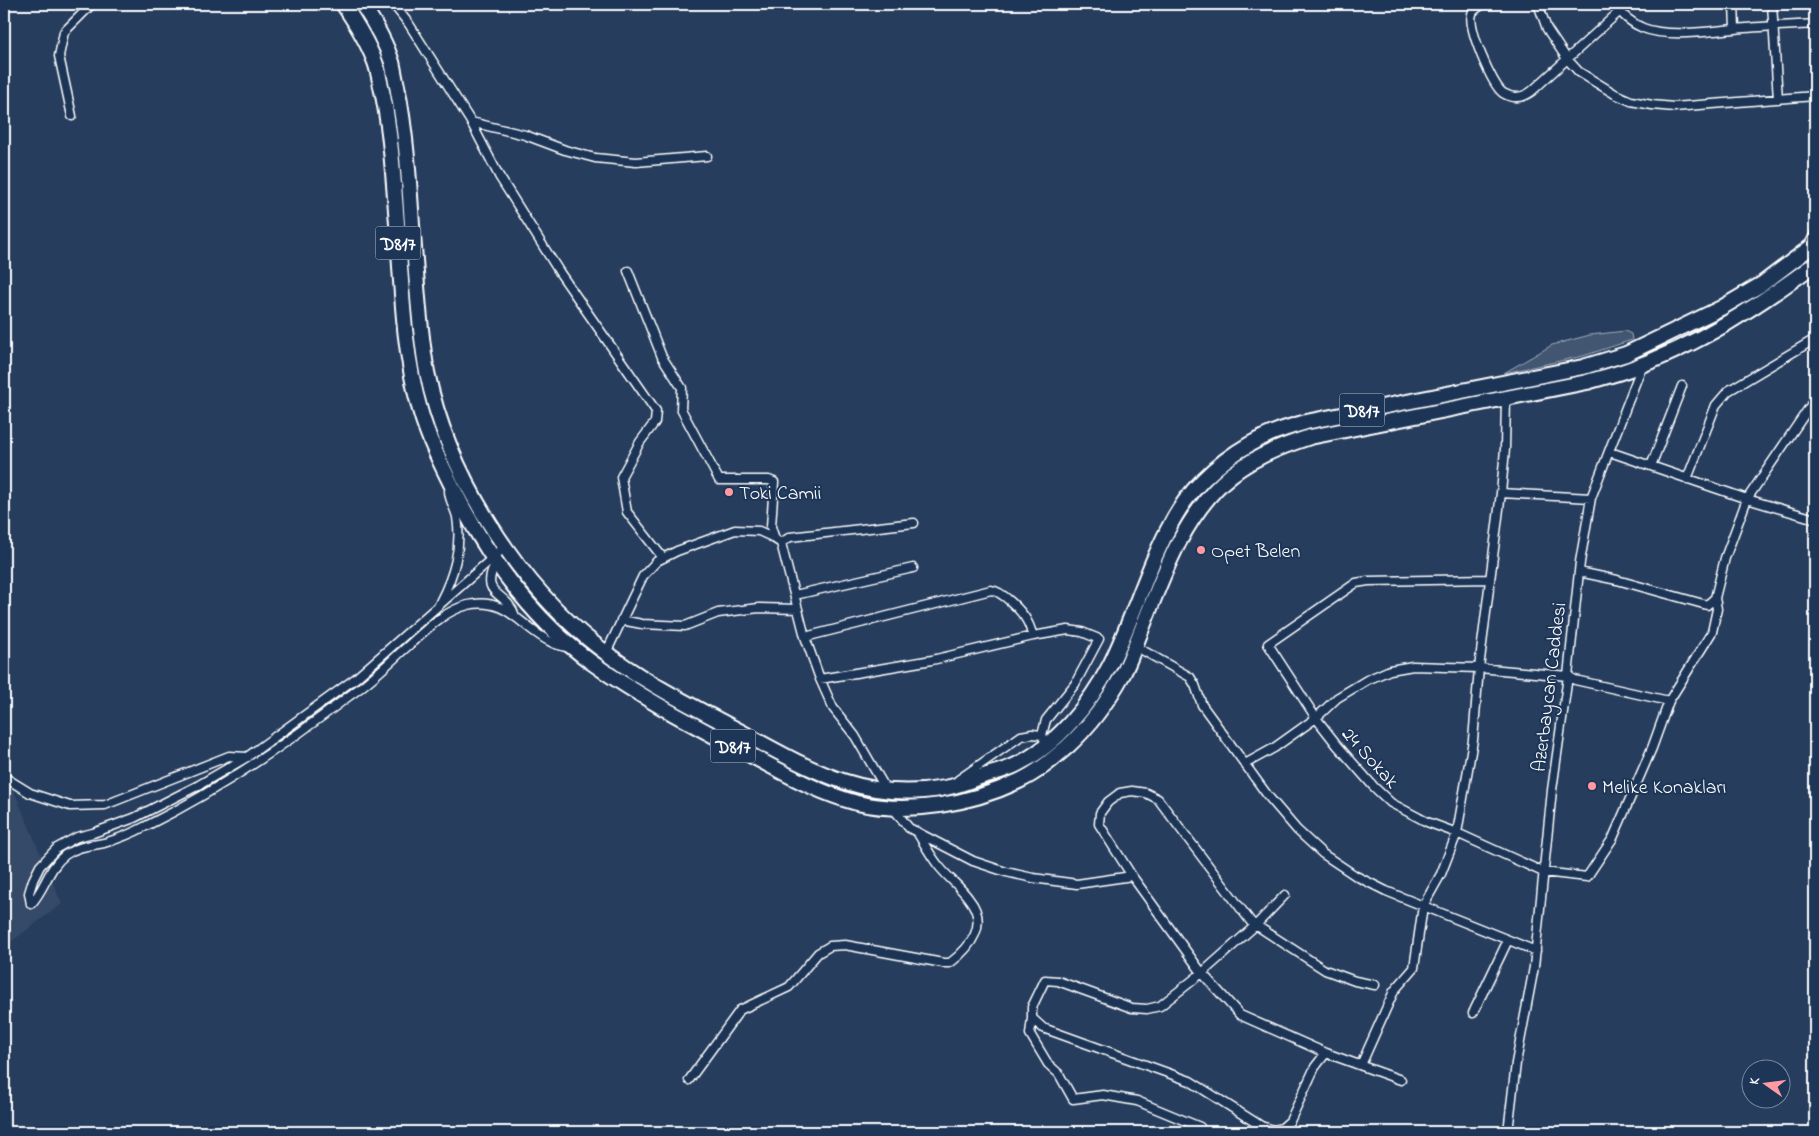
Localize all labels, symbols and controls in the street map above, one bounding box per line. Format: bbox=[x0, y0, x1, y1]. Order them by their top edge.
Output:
road number: D817 bbox=[376, 227, 420, 260]
road number: D817 bbox=[1340, 394, 1384, 426]
place label: Toki Camii bbox=[739, 480, 821, 509]
marker: Toki Camii bbox=[723, 486, 735, 498]
place label: Opet Belen bbox=[1211, 538, 1300, 567]
marker: Opet Belen bbox=[1195, 544, 1207, 556]
street label: Azerbaycan Caddesi bbox=[1526, 601, 1575, 774]
street label: 24 Sokak bbox=[1334, 721, 1405, 796]
road number: D817 bbox=[710, 729, 756, 762]
place label: Melike Konakları bbox=[1602, 774, 1726, 803]
marker: Melike Konakları bbox=[1586, 780, 1598, 792]
north arrow bbox=[1742, 1058, 1792, 1108]
text: K bbox=[1744, 1074, 1766, 1087]

